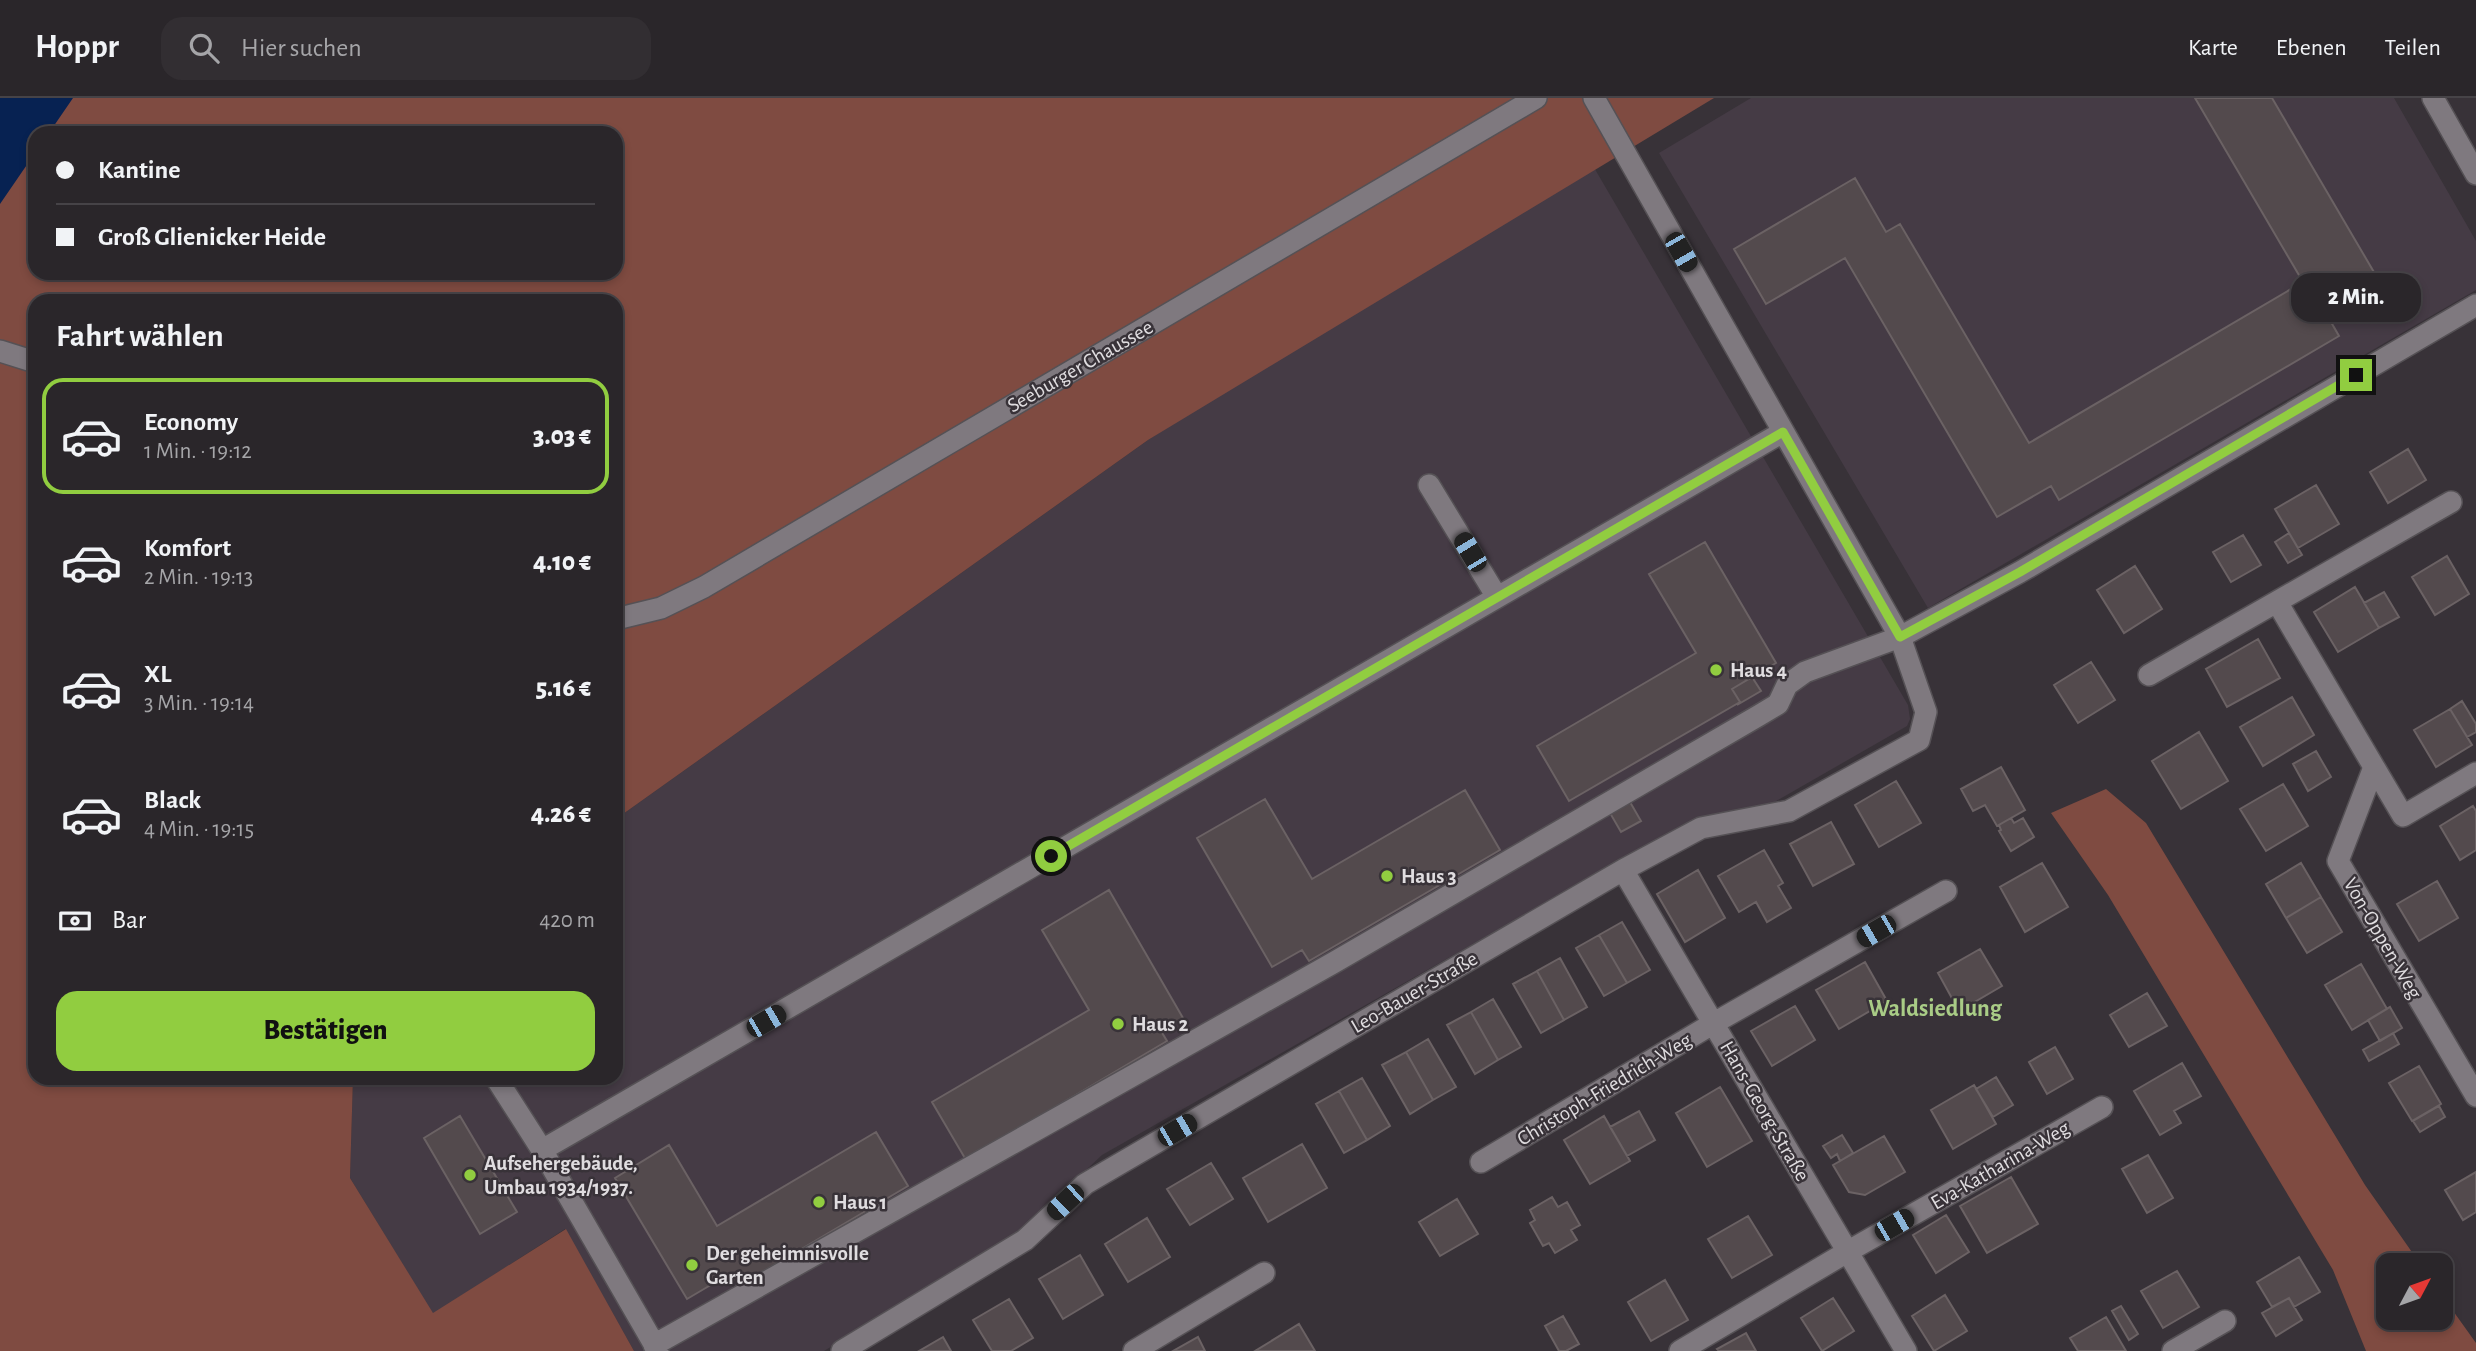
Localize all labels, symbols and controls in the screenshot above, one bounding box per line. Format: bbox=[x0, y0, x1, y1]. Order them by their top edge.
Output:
search box bbox=[161, 17, 651, 80]
icon: search bbox=[185, 29, 223, 67]
text: Hoppr bbox=[35, 31, 119, 64]
text: Hier suchen bbox=[241, 35, 362, 61]
text: Karte bbox=[2188, 36, 2238, 60]
text: Ebenen bbox=[2276, 36, 2347, 60]
text: Teilen bbox=[2385, 36, 2441, 60]
text: Kantine bbox=[98, 157, 181, 183]
text: Groß Glienicker Heide bbox=[98, 224, 326, 250]
car bbox=[1662, 229, 1701, 275]
callout: 2 Min. bbox=[2291, 274, 2421, 322]
text: 2 Min. bbox=[2328, 286, 2384, 309]
street label: Seeburger Chaussee bbox=[1004, 316, 1157, 417]
text: Fahrt wählen bbox=[56, 320, 224, 352]
route end bbox=[2340, 359, 2372, 391]
icon: car bbox=[60, 405, 123, 468]
text: Economy bbox=[144, 409, 238, 435]
text: 3.03 € bbox=[533, 423, 591, 449]
text: 1 Min. · 19:12 bbox=[144, 440, 252, 463]
car bbox=[1451, 529, 1490, 575]
icon: car bbox=[60, 531, 123, 594]
text: Komfort bbox=[144, 535, 231, 561]
text: 4.10 € bbox=[533, 549, 591, 575]
text: 2 Min. · 19:13 bbox=[144, 566, 253, 589]
icon: car bbox=[60, 657, 123, 720]
place label: Haus 4 bbox=[1730, 660, 1787, 681]
text: XL bbox=[144, 661, 171, 687]
marker: Haus 4 bbox=[1708, 662, 1724, 678]
text: 5.16 € bbox=[536, 675, 591, 701]
text: 3 Min. · 19:14 bbox=[144, 692, 254, 715]
icon: car bbox=[60, 783, 123, 846]
text: Black bbox=[144, 787, 201, 813]
text: 4.26 € bbox=[531, 801, 591, 827]
text: 4 Min. · 19:15 bbox=[144, 818, 254, 841]
route start bbox=[1035, 840, 1067, 872]
place label: Haus 3 bbox=[1401, 866, 1457, 887]
marker: Haus 3 bbox=[1379, 868, 1395, 884]
street label: Von-Oppen-Weg bbox=[2340, 874, 2426, 1003]
icon: cash bbox=[56, 902, 94, 940]
text: Bar bbox=[112, 907, 146, 933]
text: 420 m bbox=[539, 909, 595, 932]
car bbox=[1853, 911, 1900, 951]
street label: Leo-Bauer-Straße bbox=[1347, 948, 1481, 1037]
button: Bestätigen bbox=[56, 991, 595, 1071]
district label: Waldsiedlung bbox=[1868, 997, 2003, 1021]
car bbox=[743, 1001, 790, 1041]
place label: Haus 2 bbox=[1132, 1014, 1189, 1035]
marker: Haus 2 bbox=[1110, 1016, 1126, 1032]
street label: Christoph-Friedrich-Weg bbox=[1513, 1029, 1696, 1150]
street label: Hans-Georg-Straße bbox=[1716, 1038, 1813, 1185]
car bbox=[1154, 1110, 1201, 1150]
street label: Eva-Katharina-Weg bbox=[1927, 1117, 2074, 1214]
place label: Aufsehergebäude, Umbau 1934/1937. bbox=[484, 1153, 638, 1198]
marker: Aufsehergebäude, Umbau 1934/1937. bbox=[462, 1167, 478, 1183]
car bbox=[1043, 1180, 1088, 1224]
place label: Haus 1 bbox=[833, 1192, 887, 1213]
marker: Haus 1 bbox=[811, 1194, 827, 1210]
car bbox=[1871, 1205, 1918, 1245]
place label: Der geheimnisvolle Garten bbox=[706, 1243, 869, 1288]
north arrow bbox=[2376, 1253, 2454, 1330]
map controls bbox=[2376, 1253, 2453, 1330]
marker: Der geheimnisvolle Garten bbox=[684, 1257, 700, 1273]

